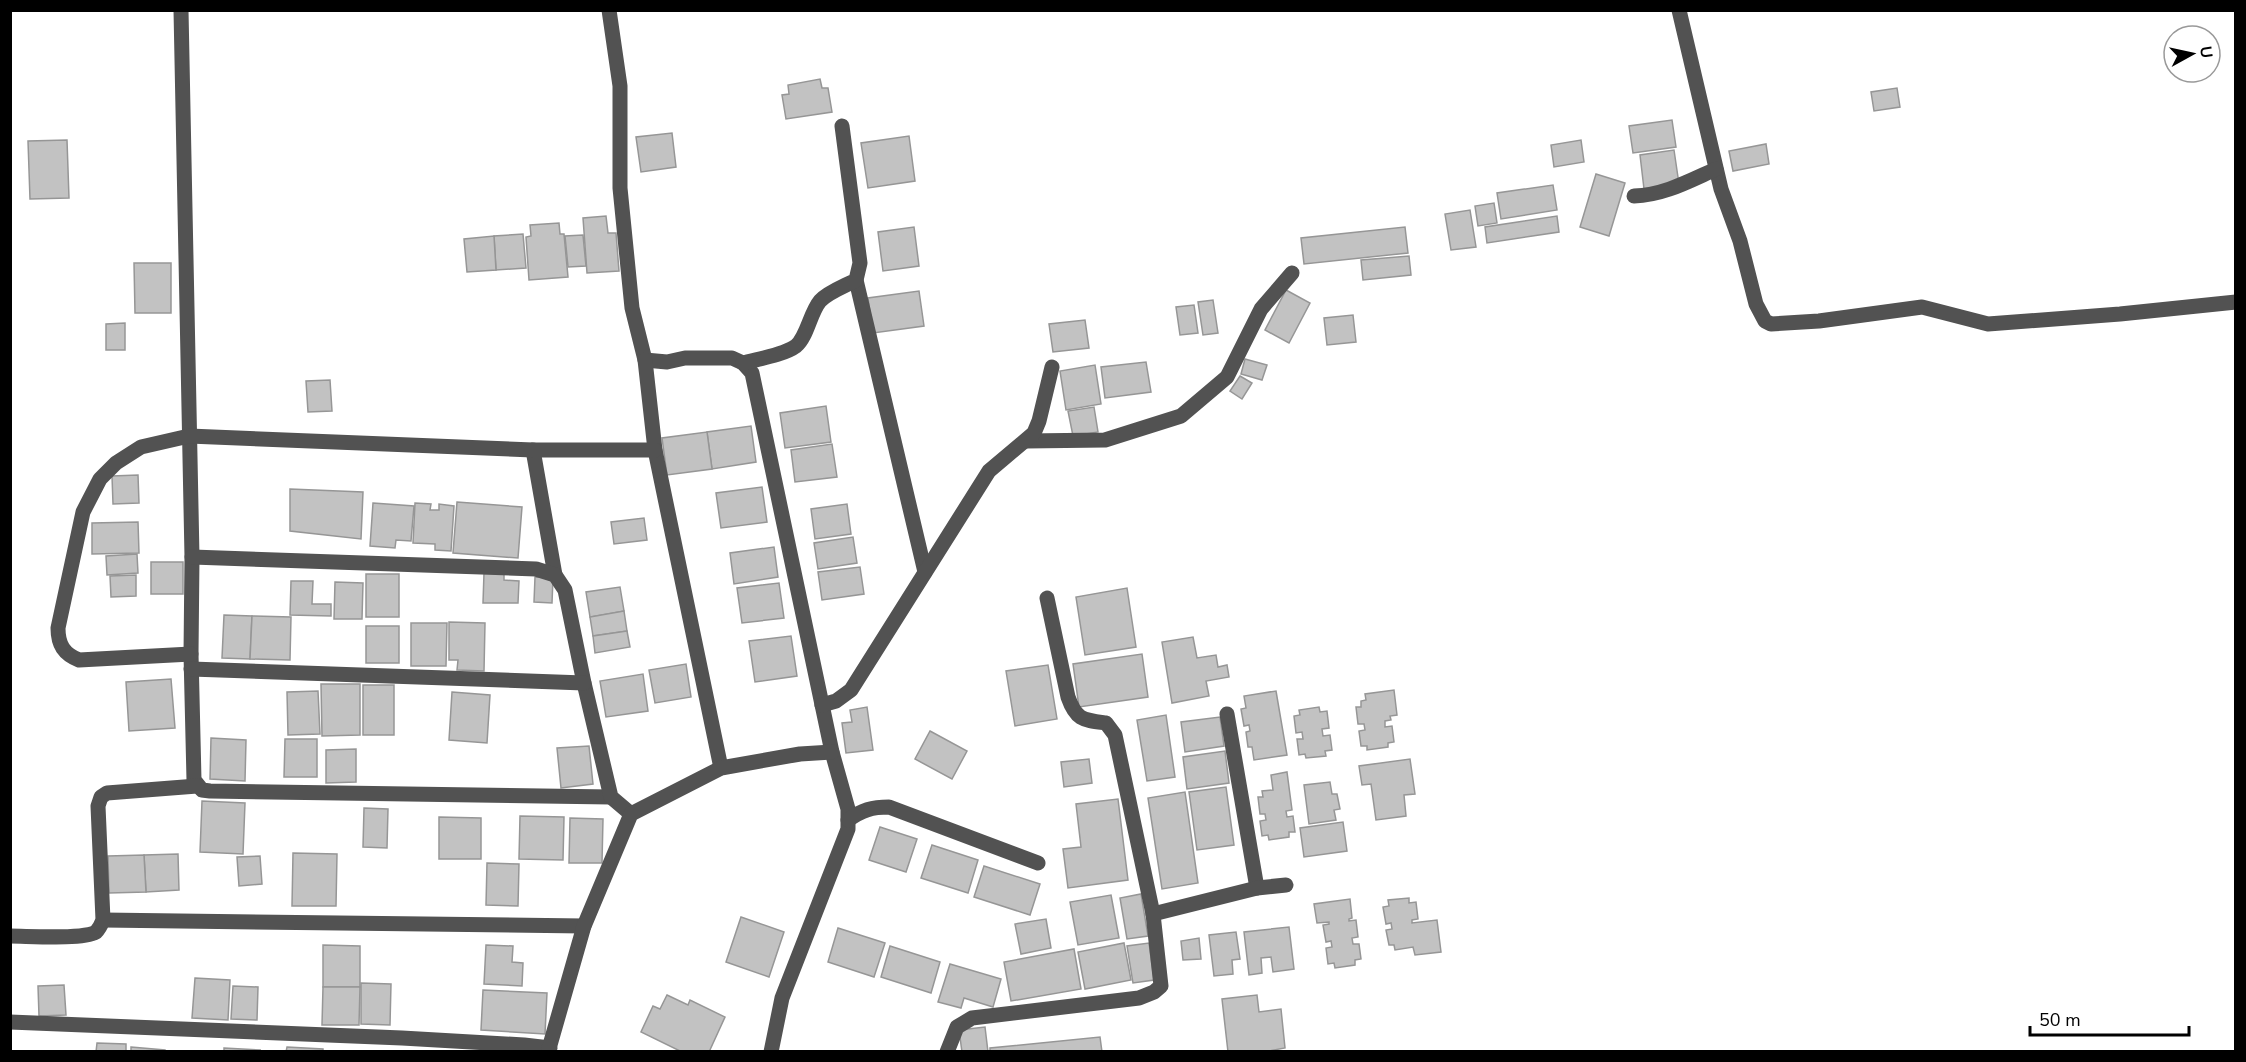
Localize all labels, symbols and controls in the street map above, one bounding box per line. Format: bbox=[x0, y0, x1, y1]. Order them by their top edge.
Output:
north arrow bbox=[2162, 24, 2222, 84]
text: U bbox=[2194, 45, 2218, 59]
scale bar bbox=[2030, 999, 2189, 1037]
text: 50 m bbox=[2039, 1008, 2081, 1032]

